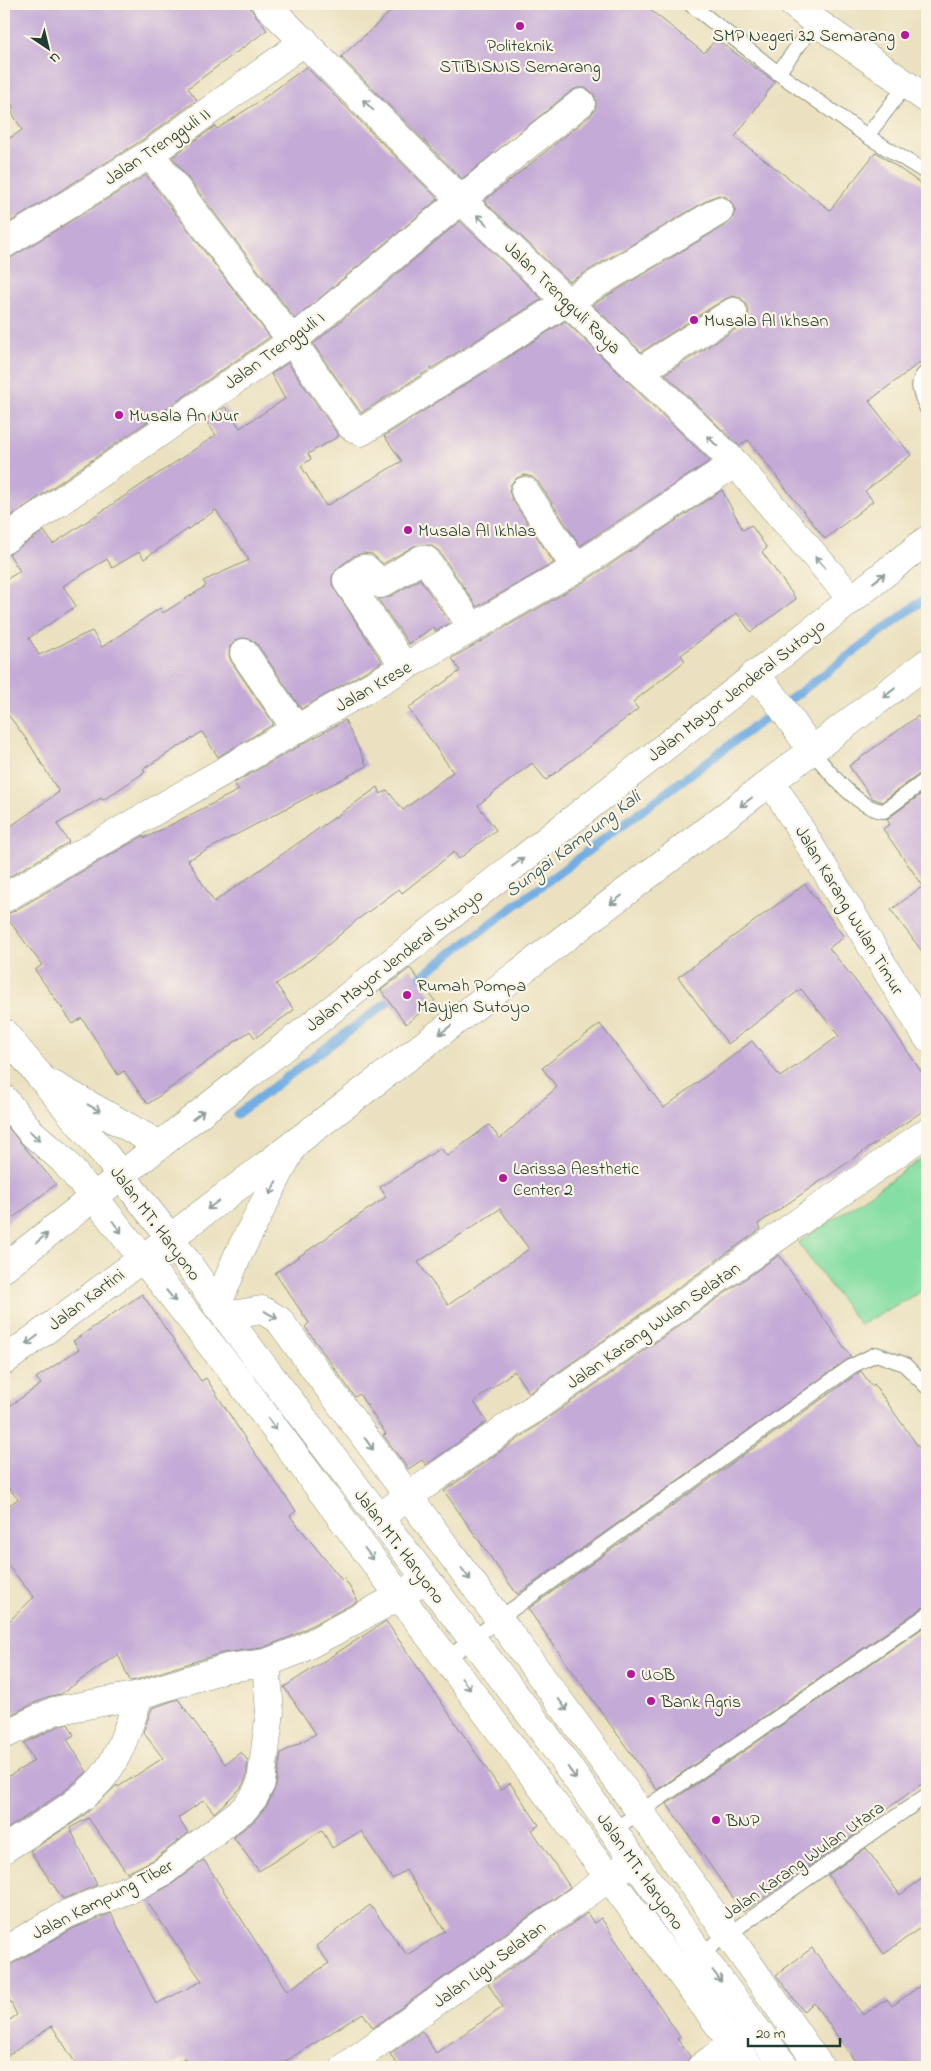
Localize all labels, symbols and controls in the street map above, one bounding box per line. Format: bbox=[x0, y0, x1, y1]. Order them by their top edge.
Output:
marker: Politeknik STiBISNIS Semarang bbox=[514, 20, 526, 32]
north arrow bbox=[22, 22, 72, 72]
place label: SMP Negeri 32 Semarang bbox=[713, 24, 895, 51]
marker: SMP Negeri 32 Semarang bbox=[899, 29, 911, 41]
place label: Politeknik STiBISNIS Semarang bbox=[439, 34, 601, 82]
text: U bbox=[45, 46, 64, 69]
one-way arrow bbox=[362, 99, 374, 111]
street label: Jalan Trengguli II bbox=[100, 102, 217, 194]
one-way arrow bbox=[476, 214, 488, 226]
street label: Jalan Trengguli Raya bbox=[496, 236, 626, 362]
street label: Jalan Trengguli I bbox=[219, 306, 331, 398]
place label: Musala Al Ikhsan bbox=[704, 309, 828, 335]
marker: Musala Al Ikhsan bbox=[688, 314, 700, 326]
place label: Musala An Nur bbox=[129, 404, 239, 430]
marker: Musala An Nur bbox=[113, 409, 125, 421]
one-way arrow bbox=[706, 435, 718, 447]
place label: Musala Al Ikhlas bbox=[418, 519, 536, 545]
marker: Musala Al Ikhlas bbox=[402, 524, 414, 536]
one-way arrow bbox=[814, 555, 826, 568]
one-way arrow bbox=[872, 572, 885, 583]
street label: Jalan Mayor Jenderal Sutoyo bbox=[643, 614, 832, 769]
street label: Jalan Krese bbox=[331, 655, 418, 720]
one-way arrow bbox=[882, 688, 896, 698]
water label: Sungai Kampung Kali bbox=[500, 784, 649, 906]
one-way arrow bbox=[740, 797, 753, 808]
street label: Jalan Karang Wulan Timur bbox=[786, 821, 909, 1002]
one-way arrow bbox=[511, 857, 524, 868]
street label: Jalan Mayor Jenderal Sutoyo bbox=[301, 884, 490, 1039]
one-way arrow bbox=[610, 895, 623, 906]
place label: Rumah Pompa Mayjen Sutoyo bbox=[417, 974, 530, 1021]
marker: Rumah Pompa Mayjen Sutoyo bbox=[401, 989, 413, 1001]
one-way arrow bbox=[438, 1025, 452, 1035]
one-way arrow bbox=[87, 1103, 101, 1113]
one-way arrow bbox=[191, 1110, 204, 1121]
one-way arrow bbox=[29, 1130, 42, 1141]
place label: Larissa Aesthetic Center 2 bbox=[513, 1157, 639, 1204]
street label: Jalan MT. Haryono bbox=[103, 1161, 206, 1287]
marker: Larissa Aesthetic Center 2 bbox=[497, 1172, 509, 1184]
one-way arrow bbox=[268, 1180, 277, 1195]
one-way arrow bbox=[207, 1200, 220, 1211]
one-way arrow bbox=[112, 1220, 122, 1234]
one-way arrow bbox=[35, 1232, 48, 1243]
street label: Jalan Karang Wulan Selatan bbox=[562, 1257, 747, 1398]
street label: Jalan Kartini bbox=[43, 1263, 131, 1338]
one-way arrow bbox=[166, 1290, 177, 1303]
one-way arrow bbox=[264, 1311, 278, 1321]
one-way arrow bbox=[25, 1335, 39, 1345]
one-way arrow bbox=[266, 1417, 277, 1430]
one-way arrow bbox=[364, 1437, 374, 1451]
street label: Jalan MT. Haryono bbox=[347, 1484, 450, 1610]
one-way arrow bbox=[364, 1547, 374, 1561]
one-way arrow bbox=[461, 1567, 472, 1580]
place label: UOB bbox=[641, 1663, 675, 1689]
marker: UOB bbox=[625, 1668, 637, 1680]
one-way arrow bbox=[461, 1677, 471, 1691]
place label: Bank Agris bbox=[660, 1690, 741, 1717]
marker: Bank Agris bbox=[645, 1695, 657, 1707]
one-way arrow bbox=[558, 1698, 568, 1712]
one-way arrow bbox=[567, 1766, 577, 1780]
street label: Jalan Karang Wulan Utara bbox=[718, 1796, 891, 1928]
street label: Jalan MT. Haryono bbox=[589, 1808, 690, 1936]
place label: BNP bbox=[725, 1809, 760, 1835]
marker: BNP bbox=[710, 1814, 722, 1826]
street label: Jalan Kampung Tiber bbox=[28, 1854, 179, 1948]
street label: Jalan Ligu Selatan bbox=[428, 1916, 553, 2016]
one-way arrow bbox=[711, 1969, 722, 1982]
scale bar bbox=[748, 2016, 841, 2048]
text: 20 m bbox=[756, 2023, 786, 2045]

